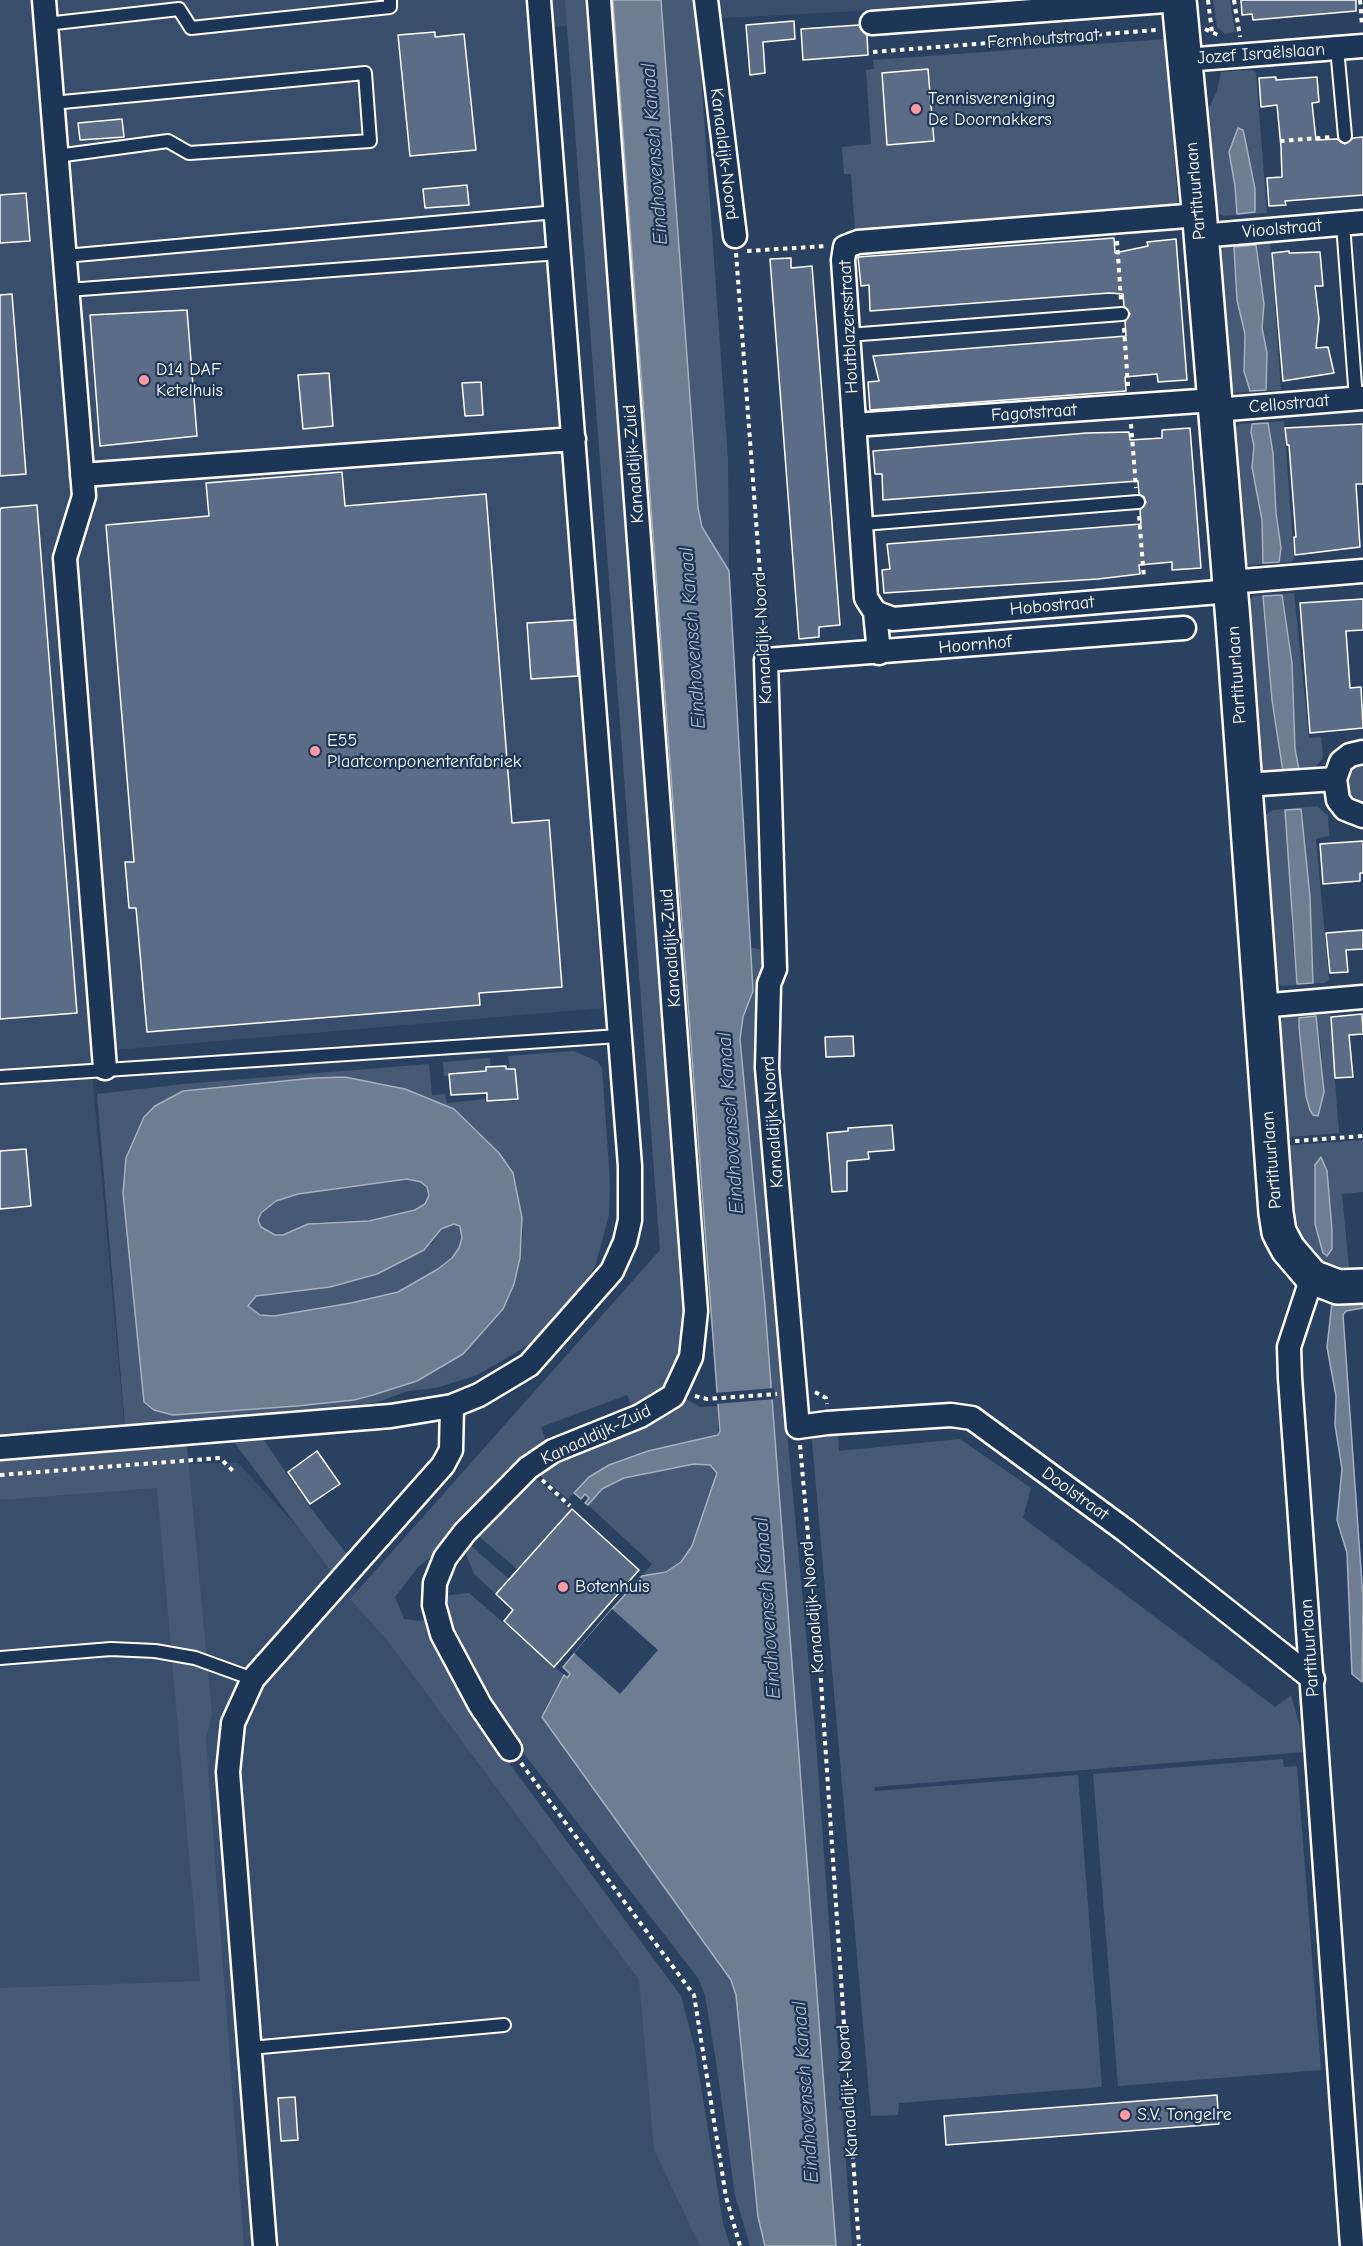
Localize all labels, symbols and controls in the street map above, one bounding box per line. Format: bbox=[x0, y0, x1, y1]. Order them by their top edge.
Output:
street label: Fernhoutstraat bbox=[986, 24, 1100, 54]
street label: Jozef Israëlslaan bbox=[1196, 39, 1326, 69]
water label: Eindhovensch Kanaal bbox=[637, 62, 673, 246]
street label: Kanaaldijk-Noord bbox=[705, 87, 743, 221]
place label: Tennisvereniging De Doornakkers bbox=[928, 88, 1056, 130]
marker: Tennisvereniging De Doornakkers bbox=[909, 102, 923, 116]
street label: Partituurlaan bbox=[1181, 141, 1211, 241]
street label: Vioolstraat bbox=[1241, 215, 1323, 243]
street label: Houtblazersstraat bbox=[835, 260, 863, 394]
place label: D14 DAF Ketelhuis bbox=[156, 359, 223, 401]
marker: D14 DAF Ketelhuis bbox=[137, 373, 151, 387]
street label: Cellostraat bbox=[1248, 390, 1330, 418]
street label: Fagotstraat bbox=[990, 399, 1078, 427]
street label: Kanaaldijk-Zuid bbox=[619, 404, 649, 524]
water label: Eindhovensch Kanaal bbox=[675, 546, 711, 730]
street label: Kanaaldijk-Noord bbox=[749, 571, 777, 705]
street label: Hobostraat bbox=[1009, 592, 1095, 620]
street label: Partituurlaan bbox=[1223, 625, 1251, 725]
street label: Hoornhof bbox=[938, 631, 1012, 659]
place label: E55 Plaatcomponentenfabriek bbox=[327, 730, 521, 772]
marker: E55 Plaatcomponentenfabriek bbox=[308, 744, 322, 758]
street label: Kanaaldijk-Zuid bbox=[656, 888, 686, 1008]
water label: Eindhovensch Kanaal bbox=[713, 1031, 749, 1215]
street label: Kanaaldijk-Noord bbox=[758, 1055, 788, 1189]
street label: Partituurlaan bbox=[1257, 1110, 1287, 1210]
street label: Kanaaldijk-Zuid bbox=[538, 1400, 654, 1470]
street label: Doolstraat bbox=[1037, 1462, 1113, 1526]
water label: Eindhovensch Kanaal bbox=[750, 1516, 786, 1700]
street label: Kanaaldijk-Noord bbox=[796, 1540, 830, 1674]
place label: Botenhuis bbox=[575, 1576, 650, 1598]
marker: Botenhuis bbox=[556, 1580, 570, 1594]
street label: Partituurlaan bbox=[1296, 1598, 1324, 1698]
water label: Eindhovensch Kanaal bbox=[788, 2000, 824, 2184]
street label: Kanaaldijk-Noord bbox=[833, 2024, 863, 2158]
place label: S.V. Tongelre bbox=[1137, 2104, 1232, 2126]
marker: S.V. Tongelre bbox=[1118, 2108, 1132, 2122]

